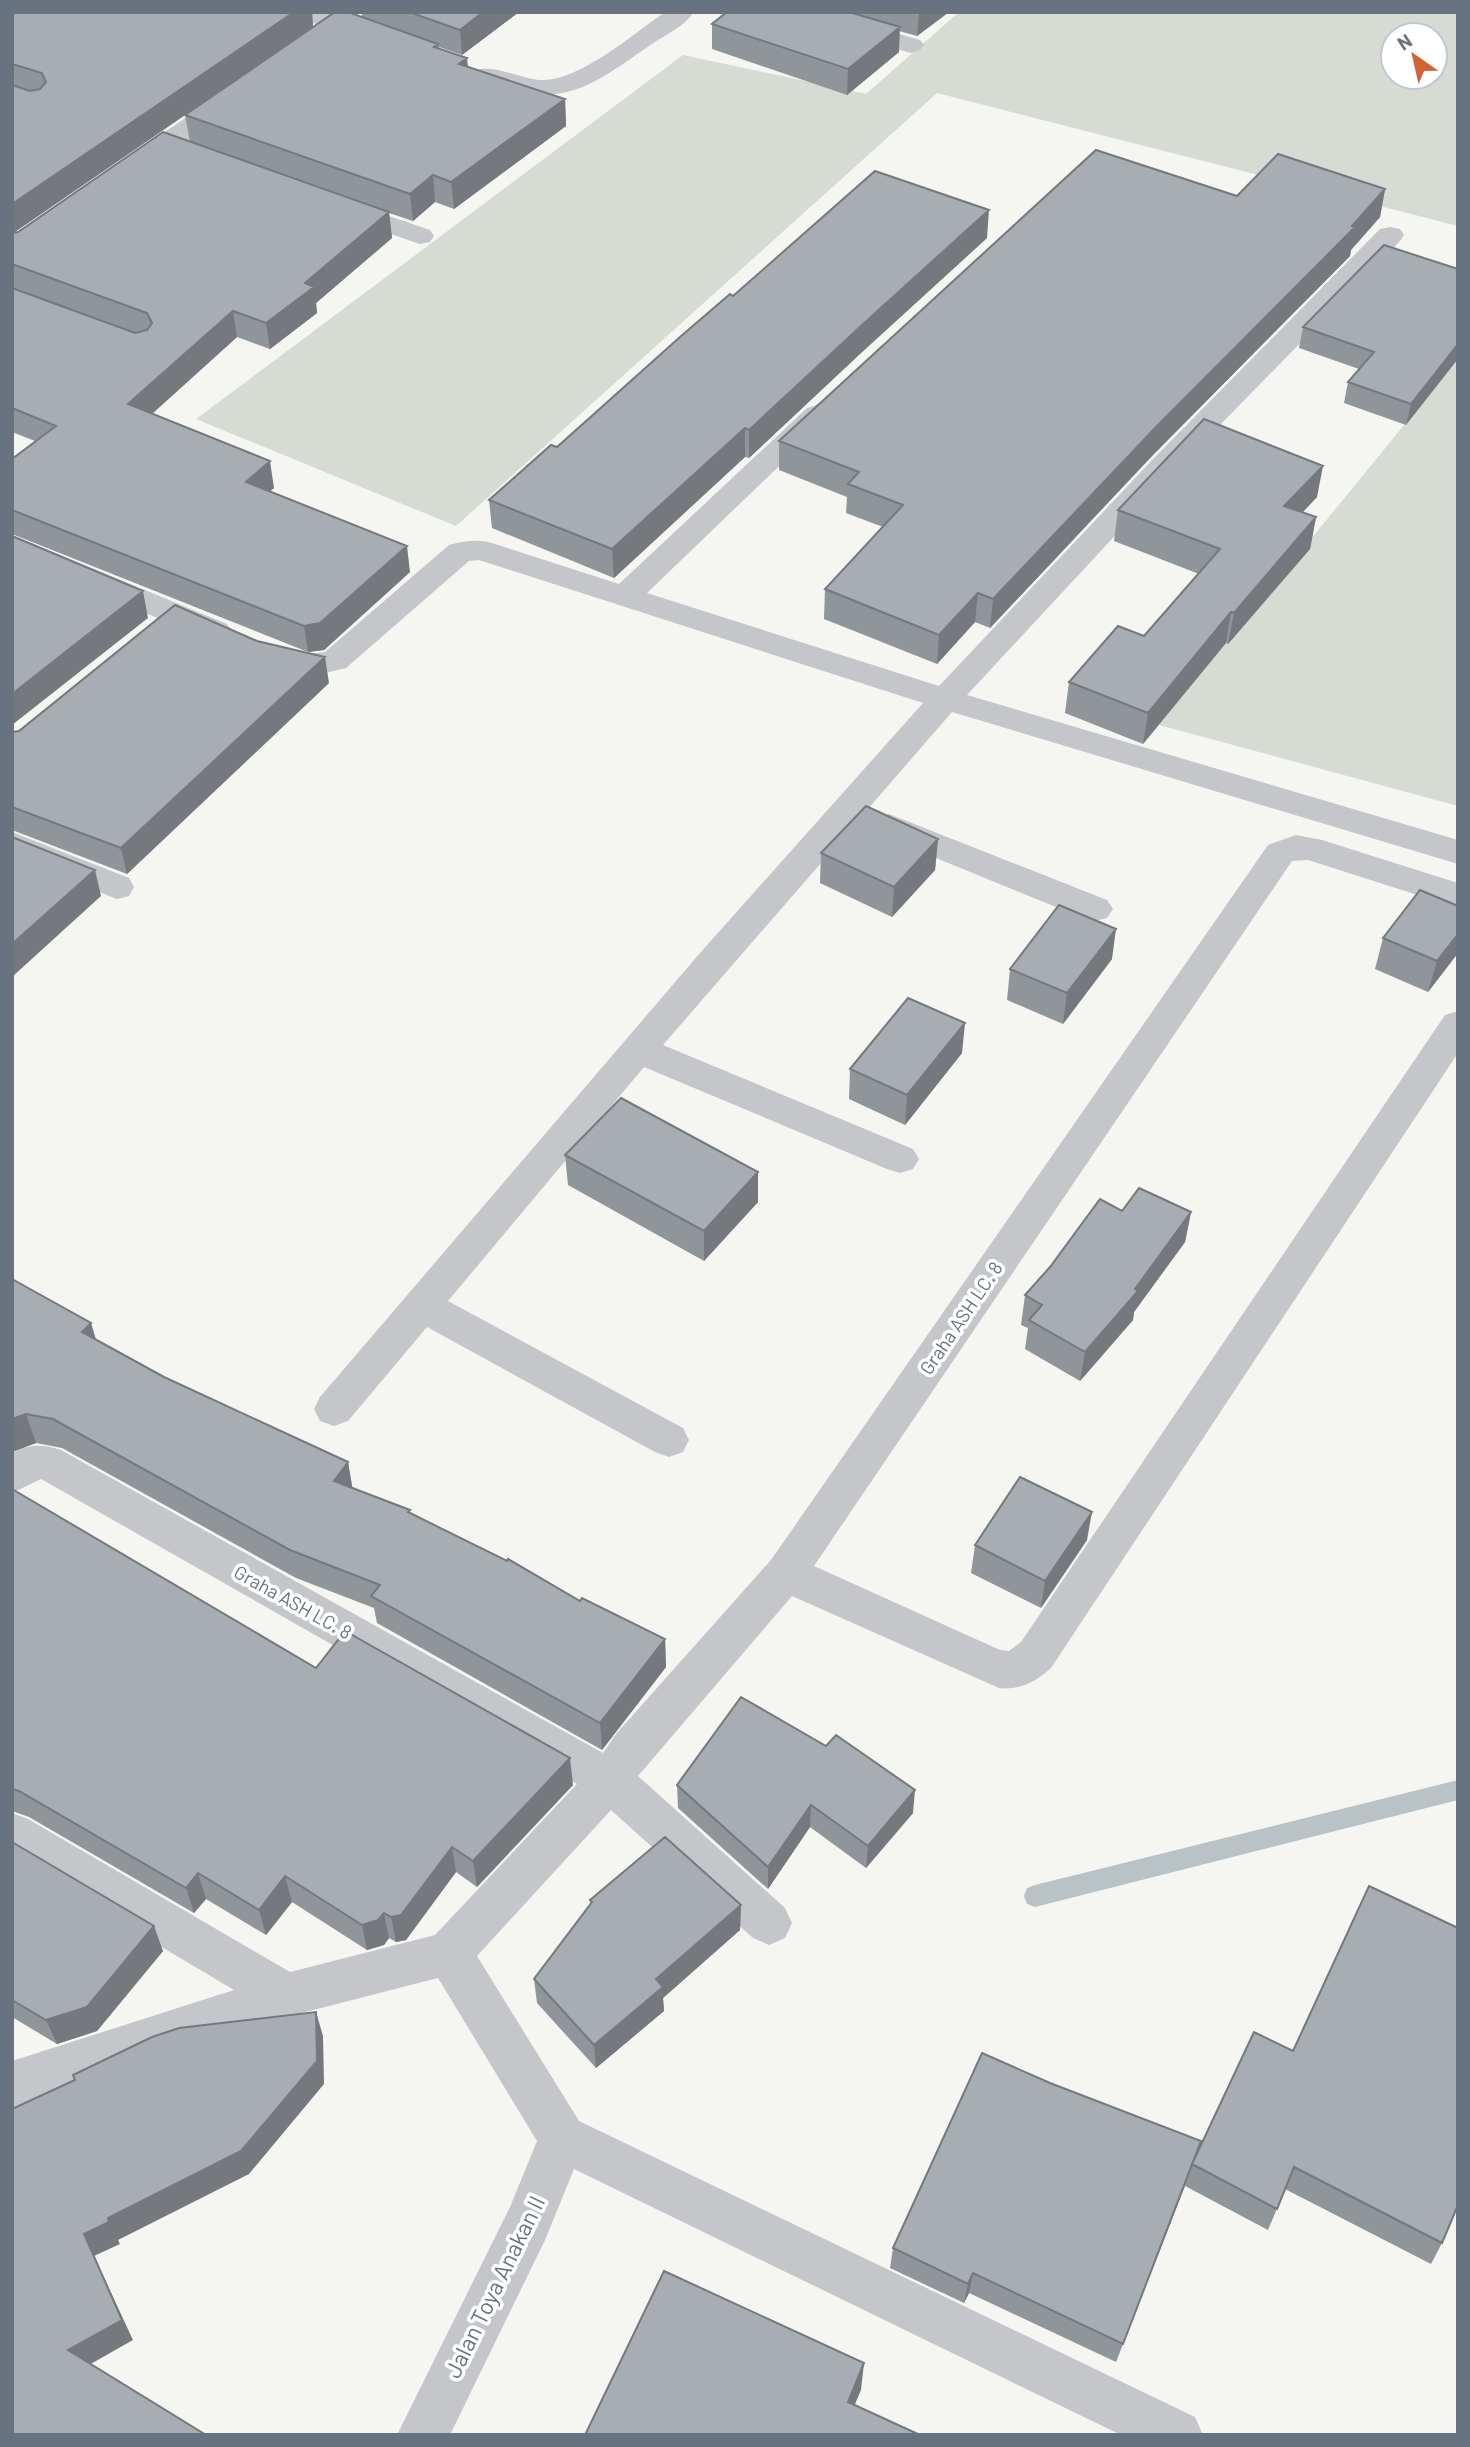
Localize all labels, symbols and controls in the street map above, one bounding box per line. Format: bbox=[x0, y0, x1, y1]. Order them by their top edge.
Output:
north arrow bbox=[1379, 21, 1449, 91]
text: N bbox=[1393, 28, 1416, 55]
street label: Graha ASH LC. 8 bbox=[914, 1257, 1007, 1379]
street label: Graha ASH LC. 8 bbox=[230, 1560, 356, 1643]
street label: Jalan Toya Anakan II bbox=[438, 2191, 550, 2382]

